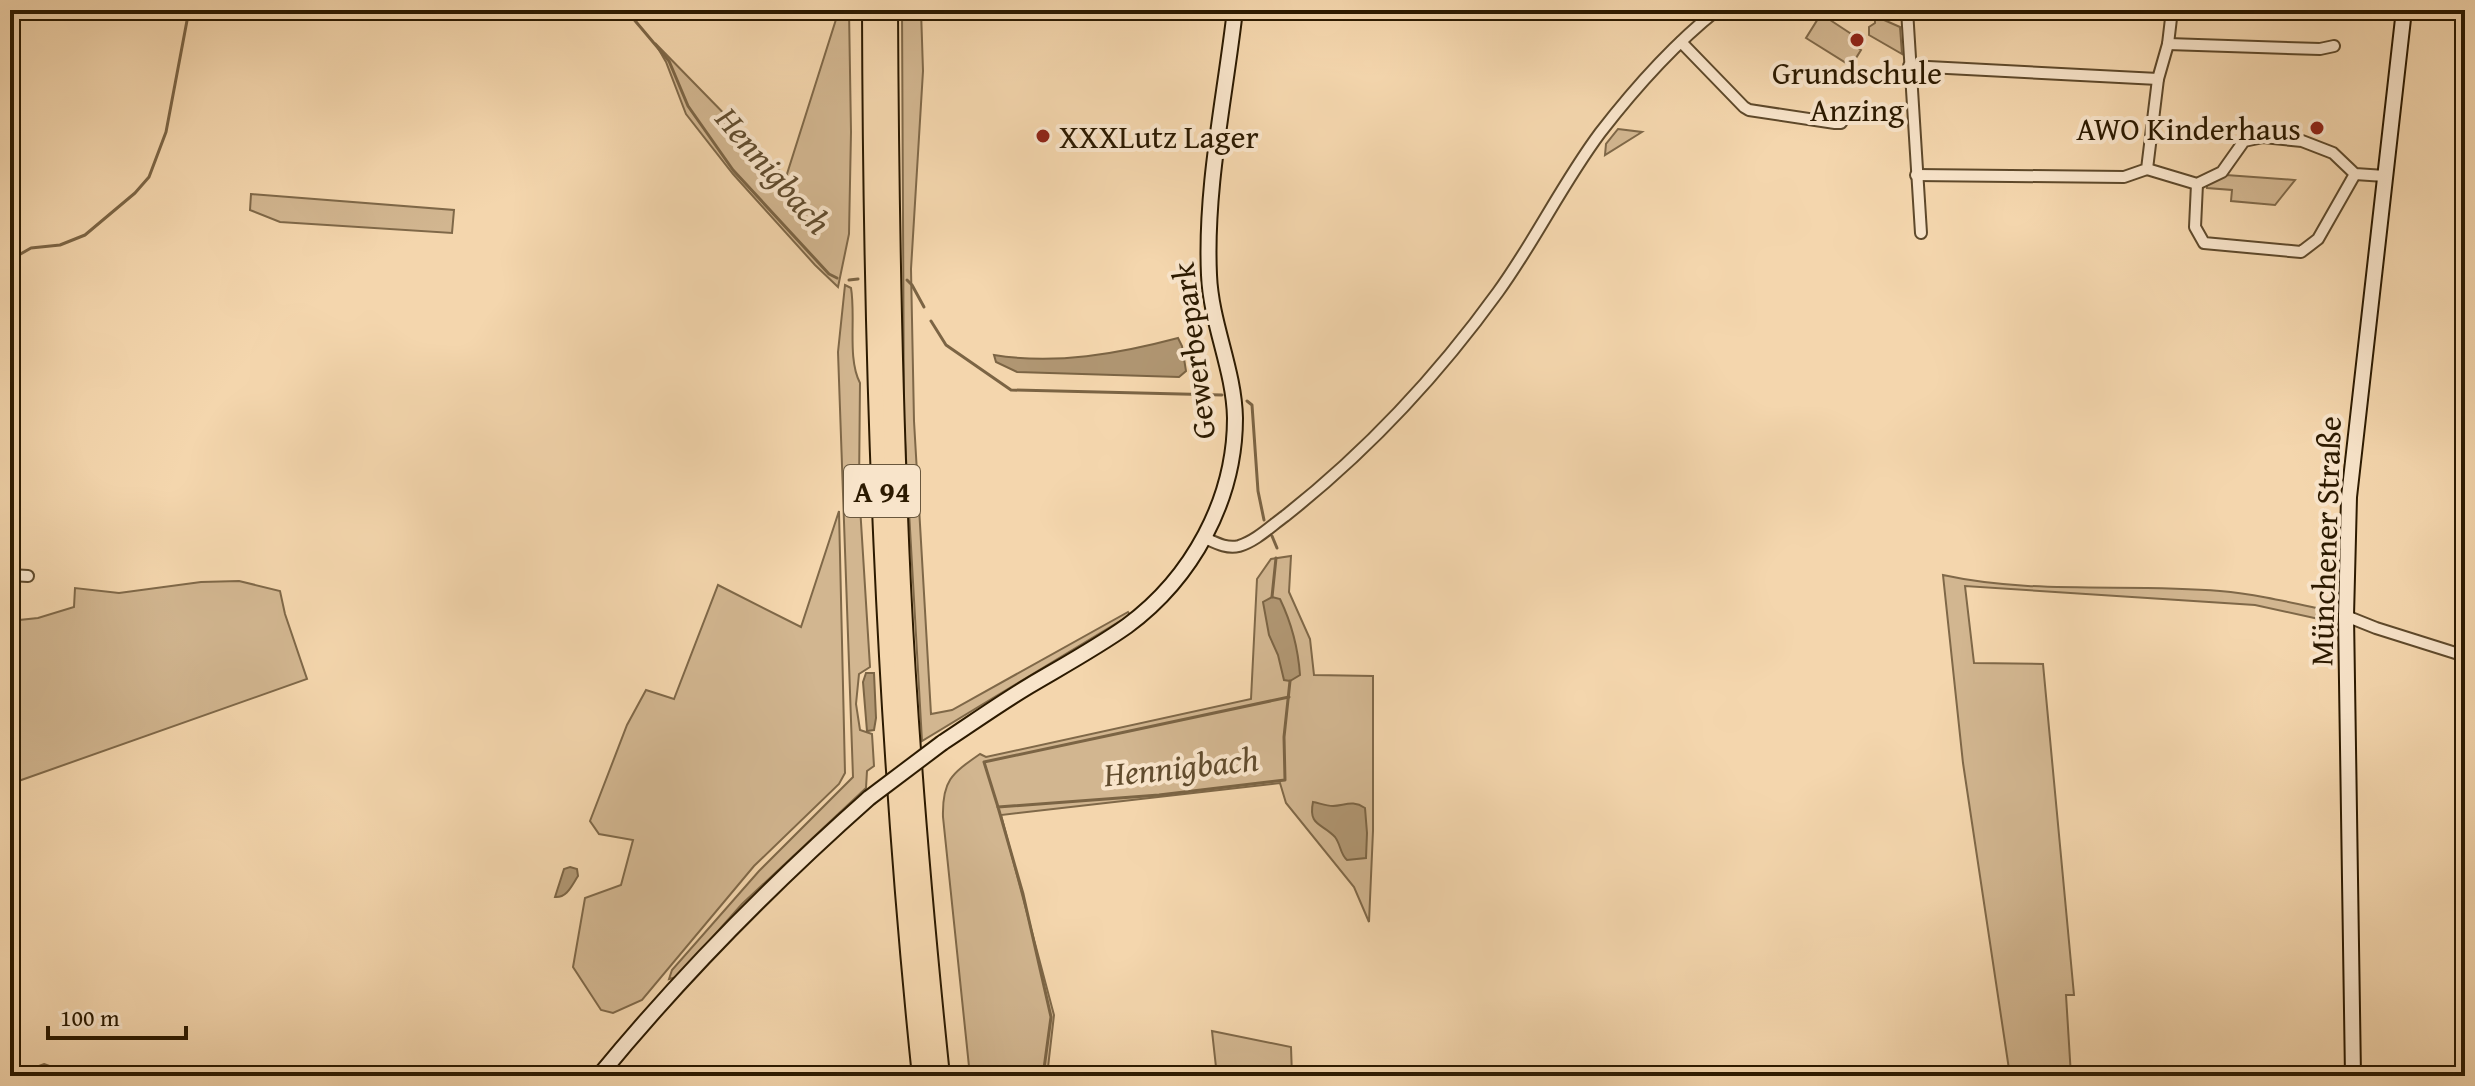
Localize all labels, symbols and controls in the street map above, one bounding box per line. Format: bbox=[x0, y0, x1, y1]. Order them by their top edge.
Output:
marker: Grundschule Anzing bbox=[1848, 31, 1866, 49]
place label: Grundschule Anzing bbox=[1772, 49, 1942, 133]
water label: Hennigbach bbox=[704, 95, 843, 245]
place label: AWO Kinderhaus bbox=[2076, 105, 2301, 152]
place label: XXXLutz Lager bbox=[1059, 113, 1259, 160]
marker: AWO Kinderhaus bbox=[2308, 119, 2326, 137]
marker: XXXLutz Lager bbox=[1034, 127, 1052, 145]
street label: Gewerbepark bbox=[1159, 259, 1227, 442]
street label: Münchener Straße bbox=[2297, 415, 2353, 667]
road number: A 94 bbox=[844, 465, 920, 517]
water label: Hennigbach bbox=[1100, 734, 1261, 799]
scale bar bbox=[48, 990, 186, 1040]
text: 100 m bbox=[60, 1000, 120, 1035]

